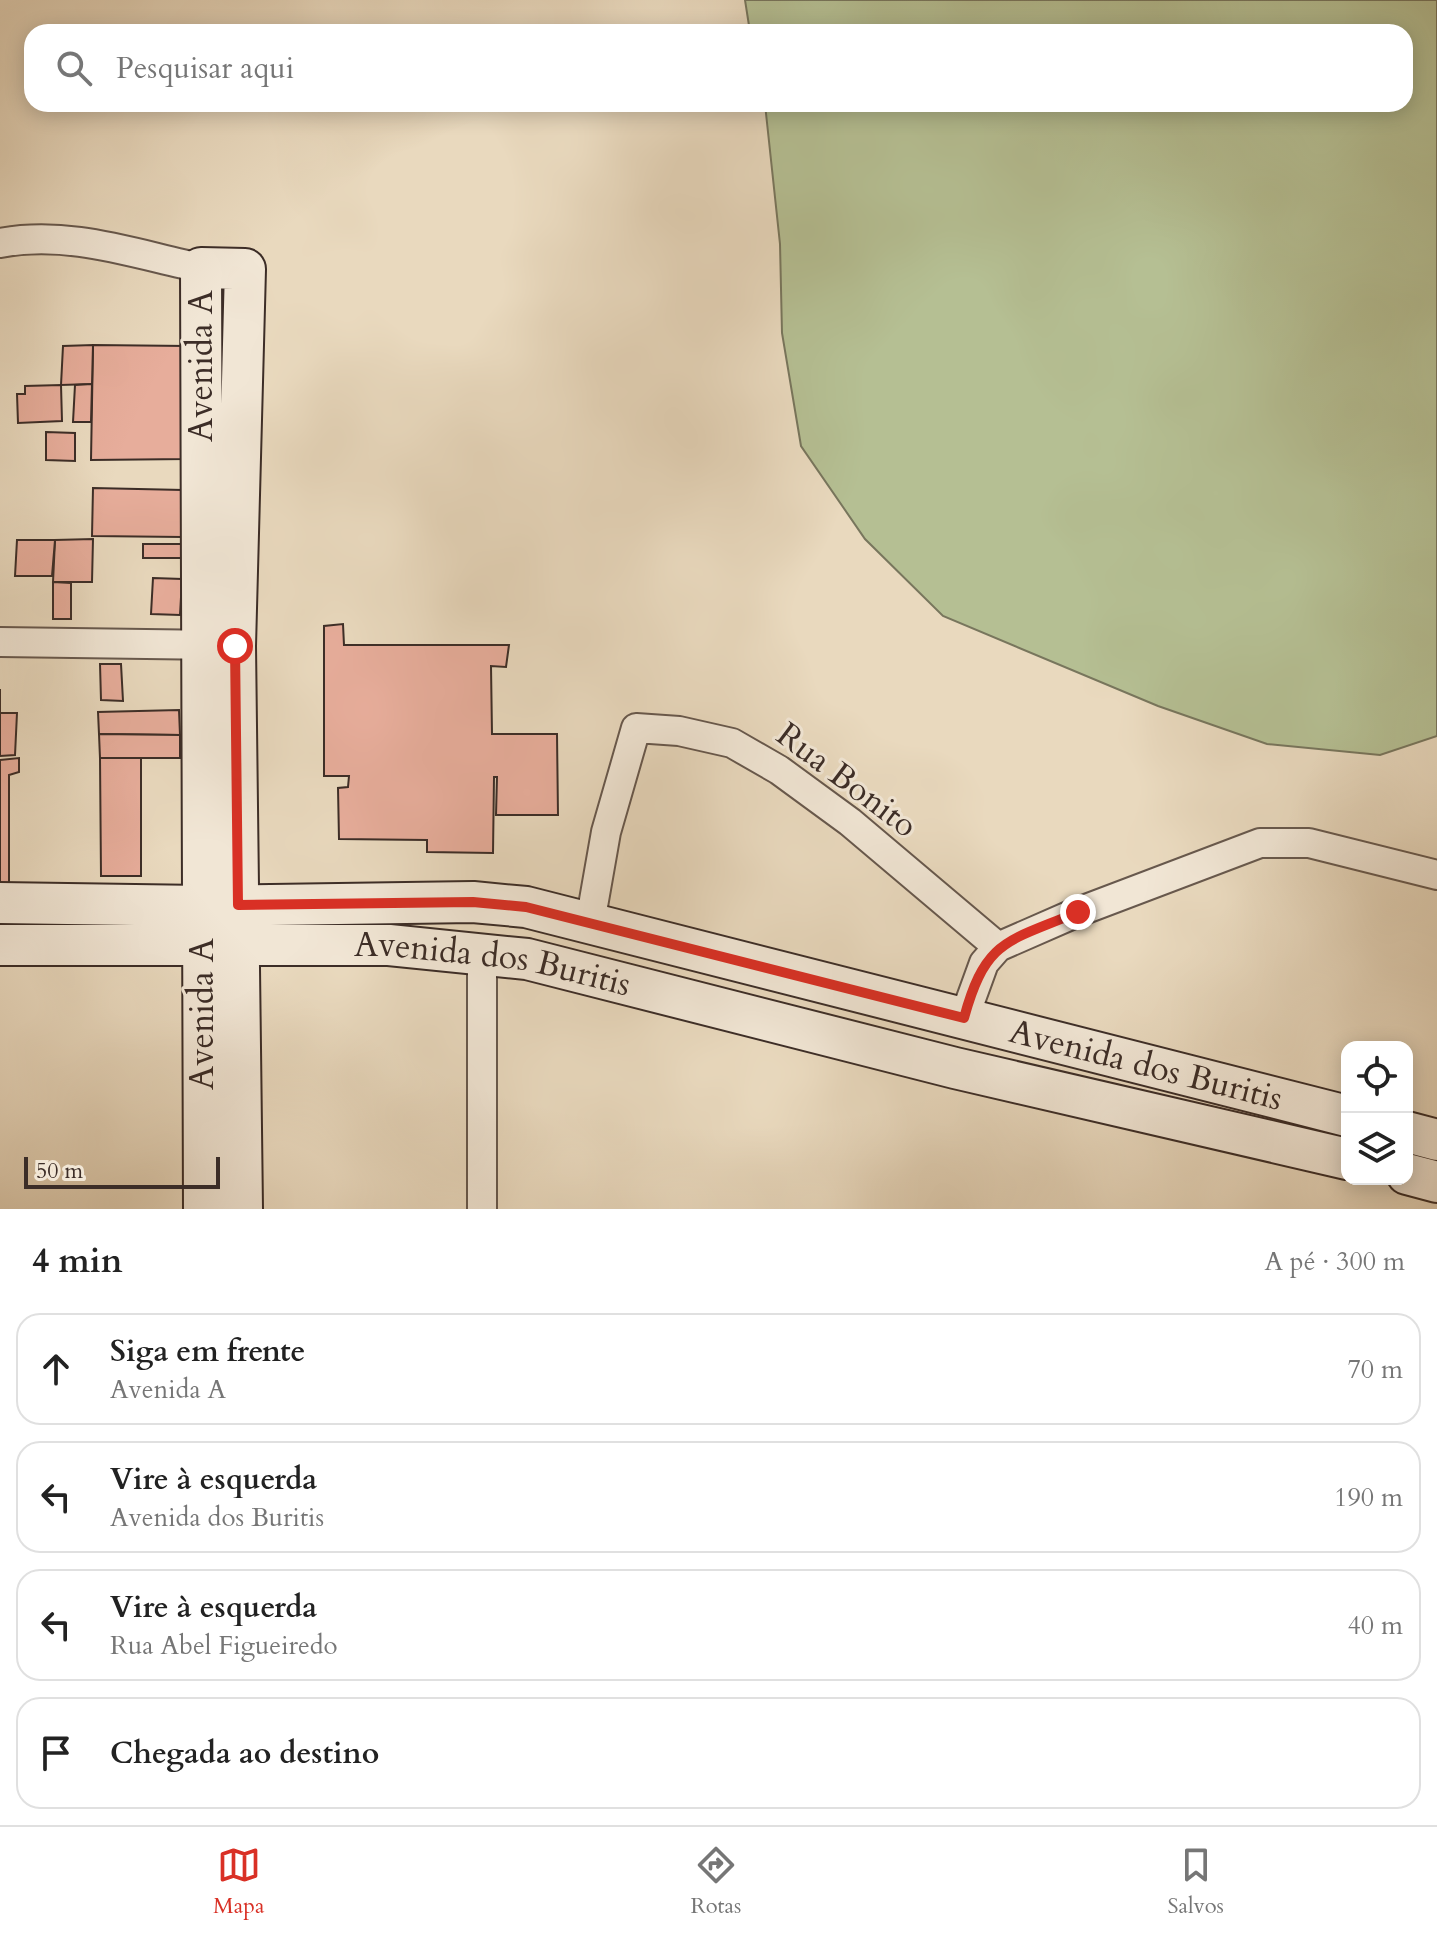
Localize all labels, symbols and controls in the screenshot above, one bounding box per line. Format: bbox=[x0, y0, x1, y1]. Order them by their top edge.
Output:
search box bbox=[24, 24, 1413, 112]
icon: search bbox=[52, 46, 96, 90]
text: Pesquisar aqui bbox=[116, 48, 294, 89]
street label: Avenida A bbox=[178, 289, 224, 442]
route start bbox=[217, 628, 253, 664]
street label: Rua Bonito bbox=[767, 712, 927, 848]
route end bbox=[1060, 894, 1096, 930]
street label: Avenida dos Buritis bbox=[354, 922, 636, 1008]
street label: Avenida A bbox=[179, 937, 225, 1090]
street label: Avenida dos Buritis bbox=[1005, 1008, 1287, 1122]
map controls bbox=[1341, 1041, 1413, 1185]
button: locate bbox=[1341, 1041, 1413, 1113]
button: layers bbox=[1341, 1113, 1413, 1185]
scale bar bbox=[24, 1153, 220, 1189]
text: 50 m bbox=[36, 1156, 83, 1186]
text: 4 min bbox=[32, 1238, 123, 1284]
text: A pé · 300 m bbox=[1264, 1244, 1405, 1279]
text: Siga em frente bbox=[110, 1331, 305, 1372]
icon: ahead bbox=[34, 1347, 78, 1391]
text: 70 m bbox=[1347, 1352, 1403, 1387]
text: Avenida A bbox=[110, 1372, 226, 1407]
text: Vire à esquerda bbox=[110, 1459, 317, 1500]
icon: left bbox=[34, 1475, 78, 1519]
text: 190 m bbox=[1334, 1480, 1403, 1515]
text: Avenida dos Buritis bbox=[110, 1500, 324, 1535]
text: Vire à esquerda bbox=[110, 1587, 317, 1628]
icon: left bbox=[34, 1603, 78, 1647]
text: 40 m bbox=[1347, 1608, 1403, 1643]
text: Rua Abel Figueiredo bbox=[110, 1628, 338, 1663]
icon: arrive bbox=[34, 1731, 78, 1775]
text: Chegada ao destino bbox=[110, 1733, 379, 1774]
tab: Mapa bbox=[213, 1843, 264, 1921]
tab: Rotas bbox=[690, 1843, 741, 1921]
tab: Salvos bbox=[1167, 1843, 1224, 1921]

